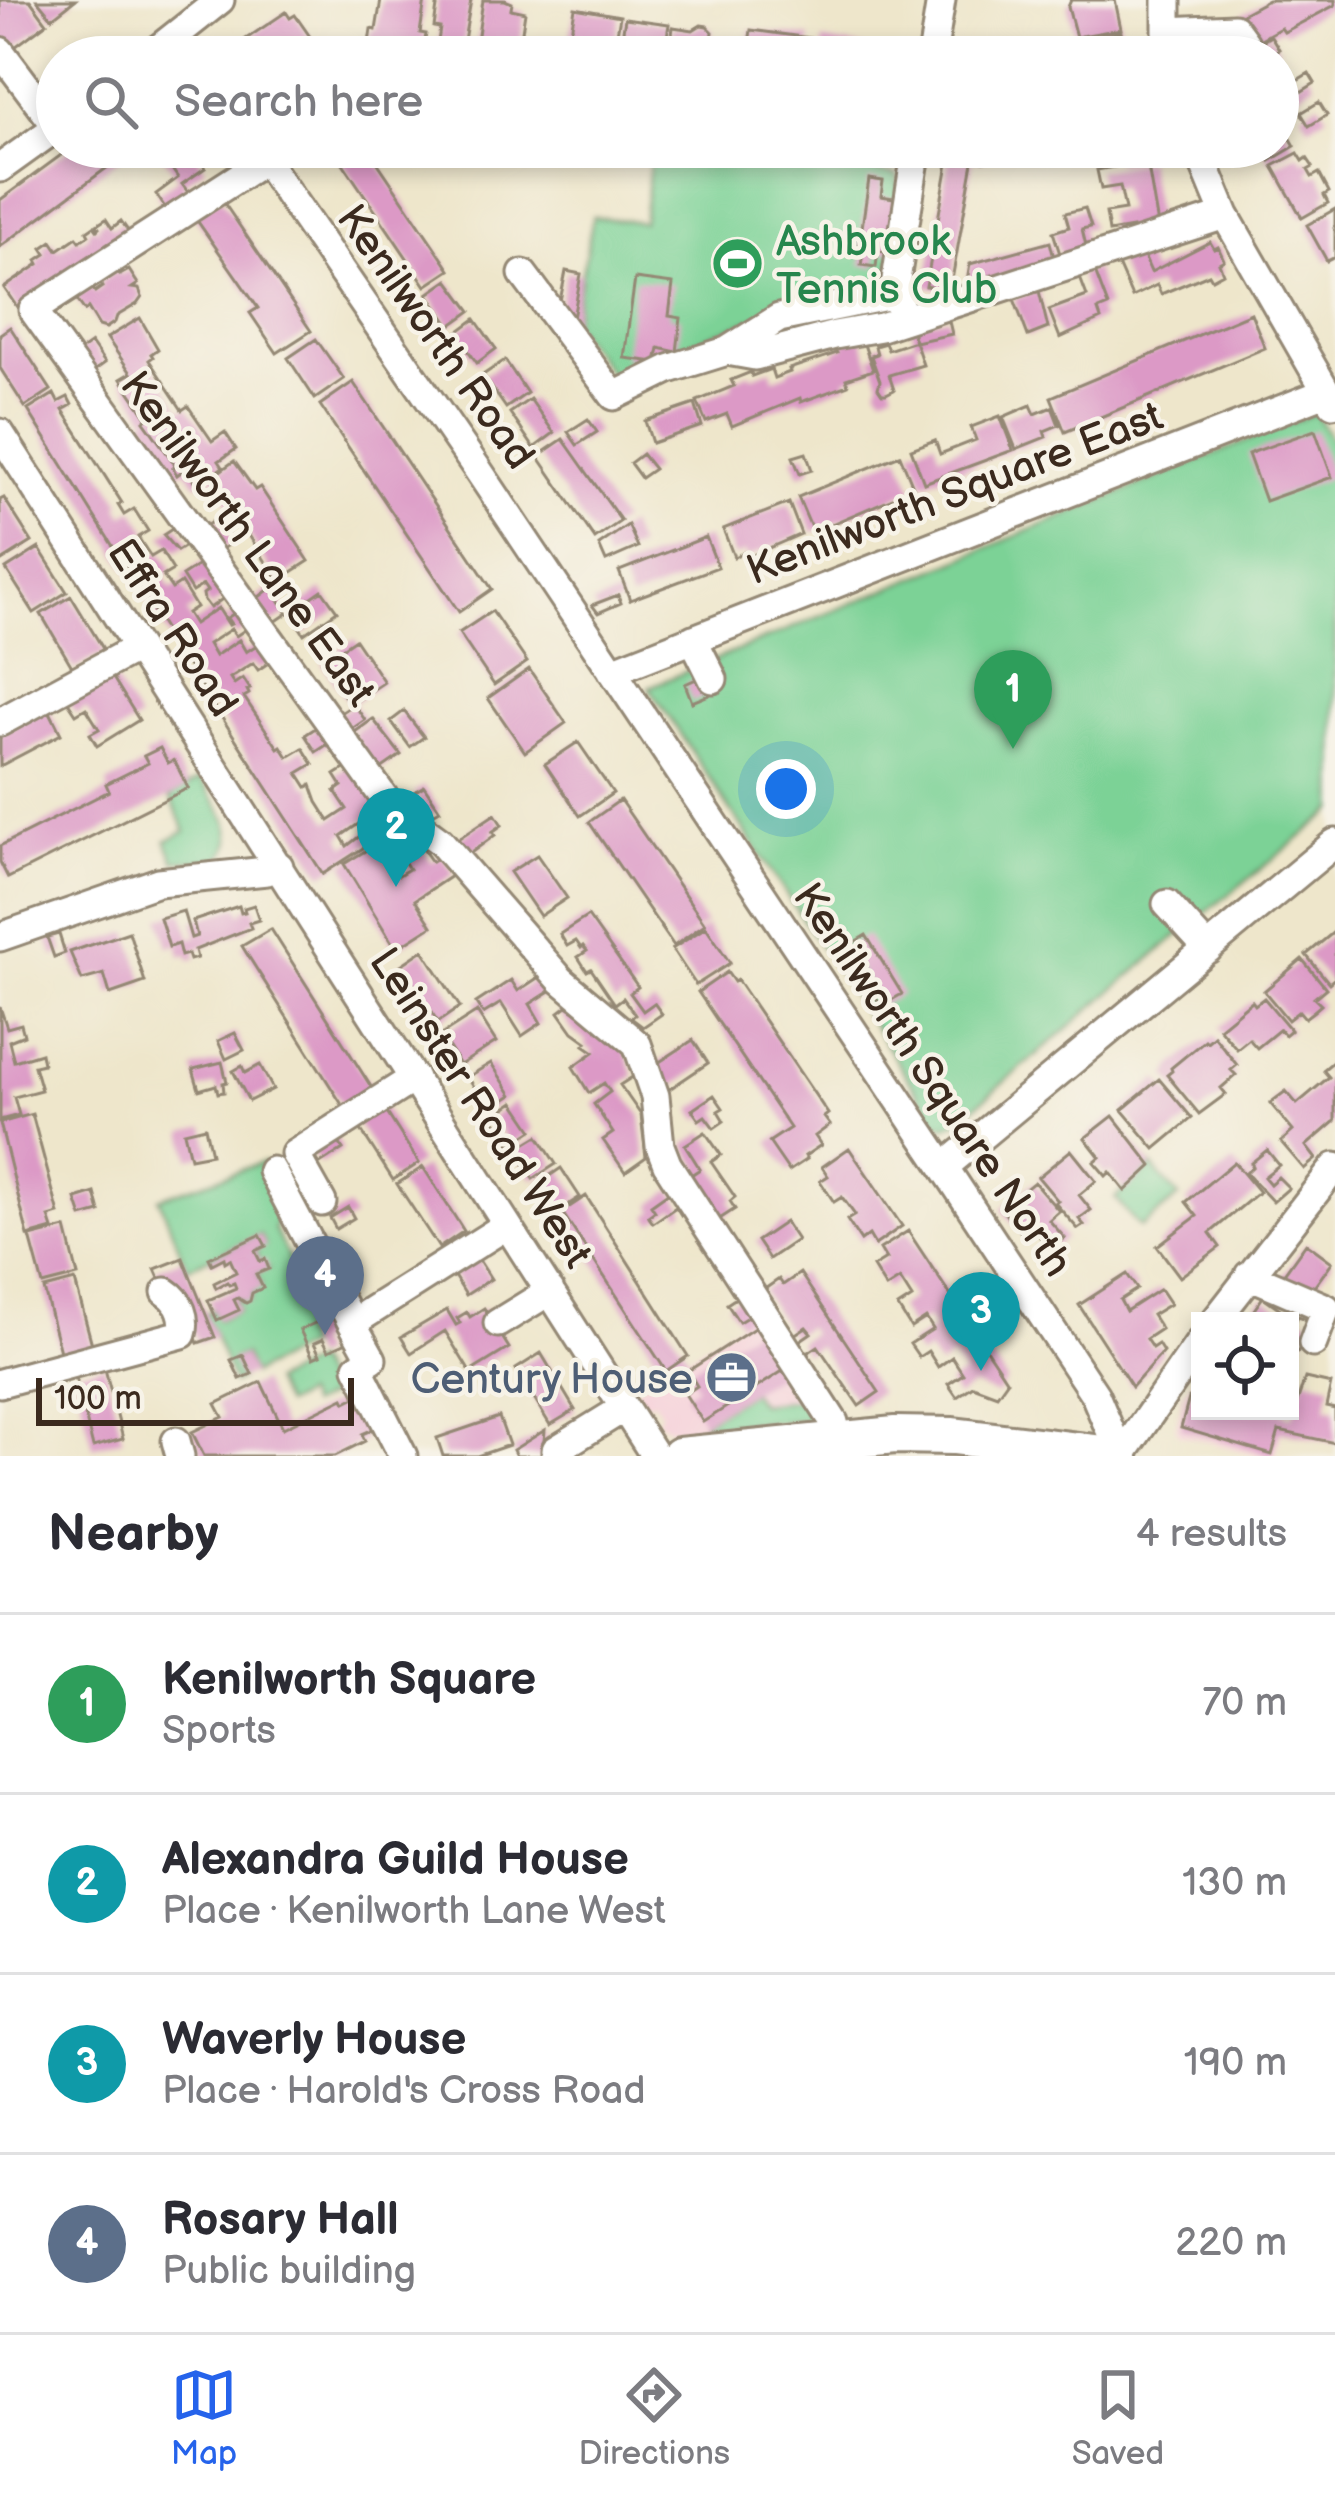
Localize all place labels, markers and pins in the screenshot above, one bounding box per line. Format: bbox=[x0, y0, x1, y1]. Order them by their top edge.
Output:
place label: Ashbrook Tennis Club bbox=[776, 217, 997, 316]
sports icon: Ashbrook Tennis Club bbox=[709, 236, 765, 292]
pin: 1 bbox=[974, 650, 1052, 749]
pin: 2 bbox=[357, 788, 435, 887]
pin: 4 bbox=[286, 1236, 364, 1335]
pin: 3 bbox=[942, 1272, 1020, 1371]
office icon: Century House bbox=[704, 1350, 760, 1406]
place label: Century House bbox=[410, 1355, 693, 1406]

